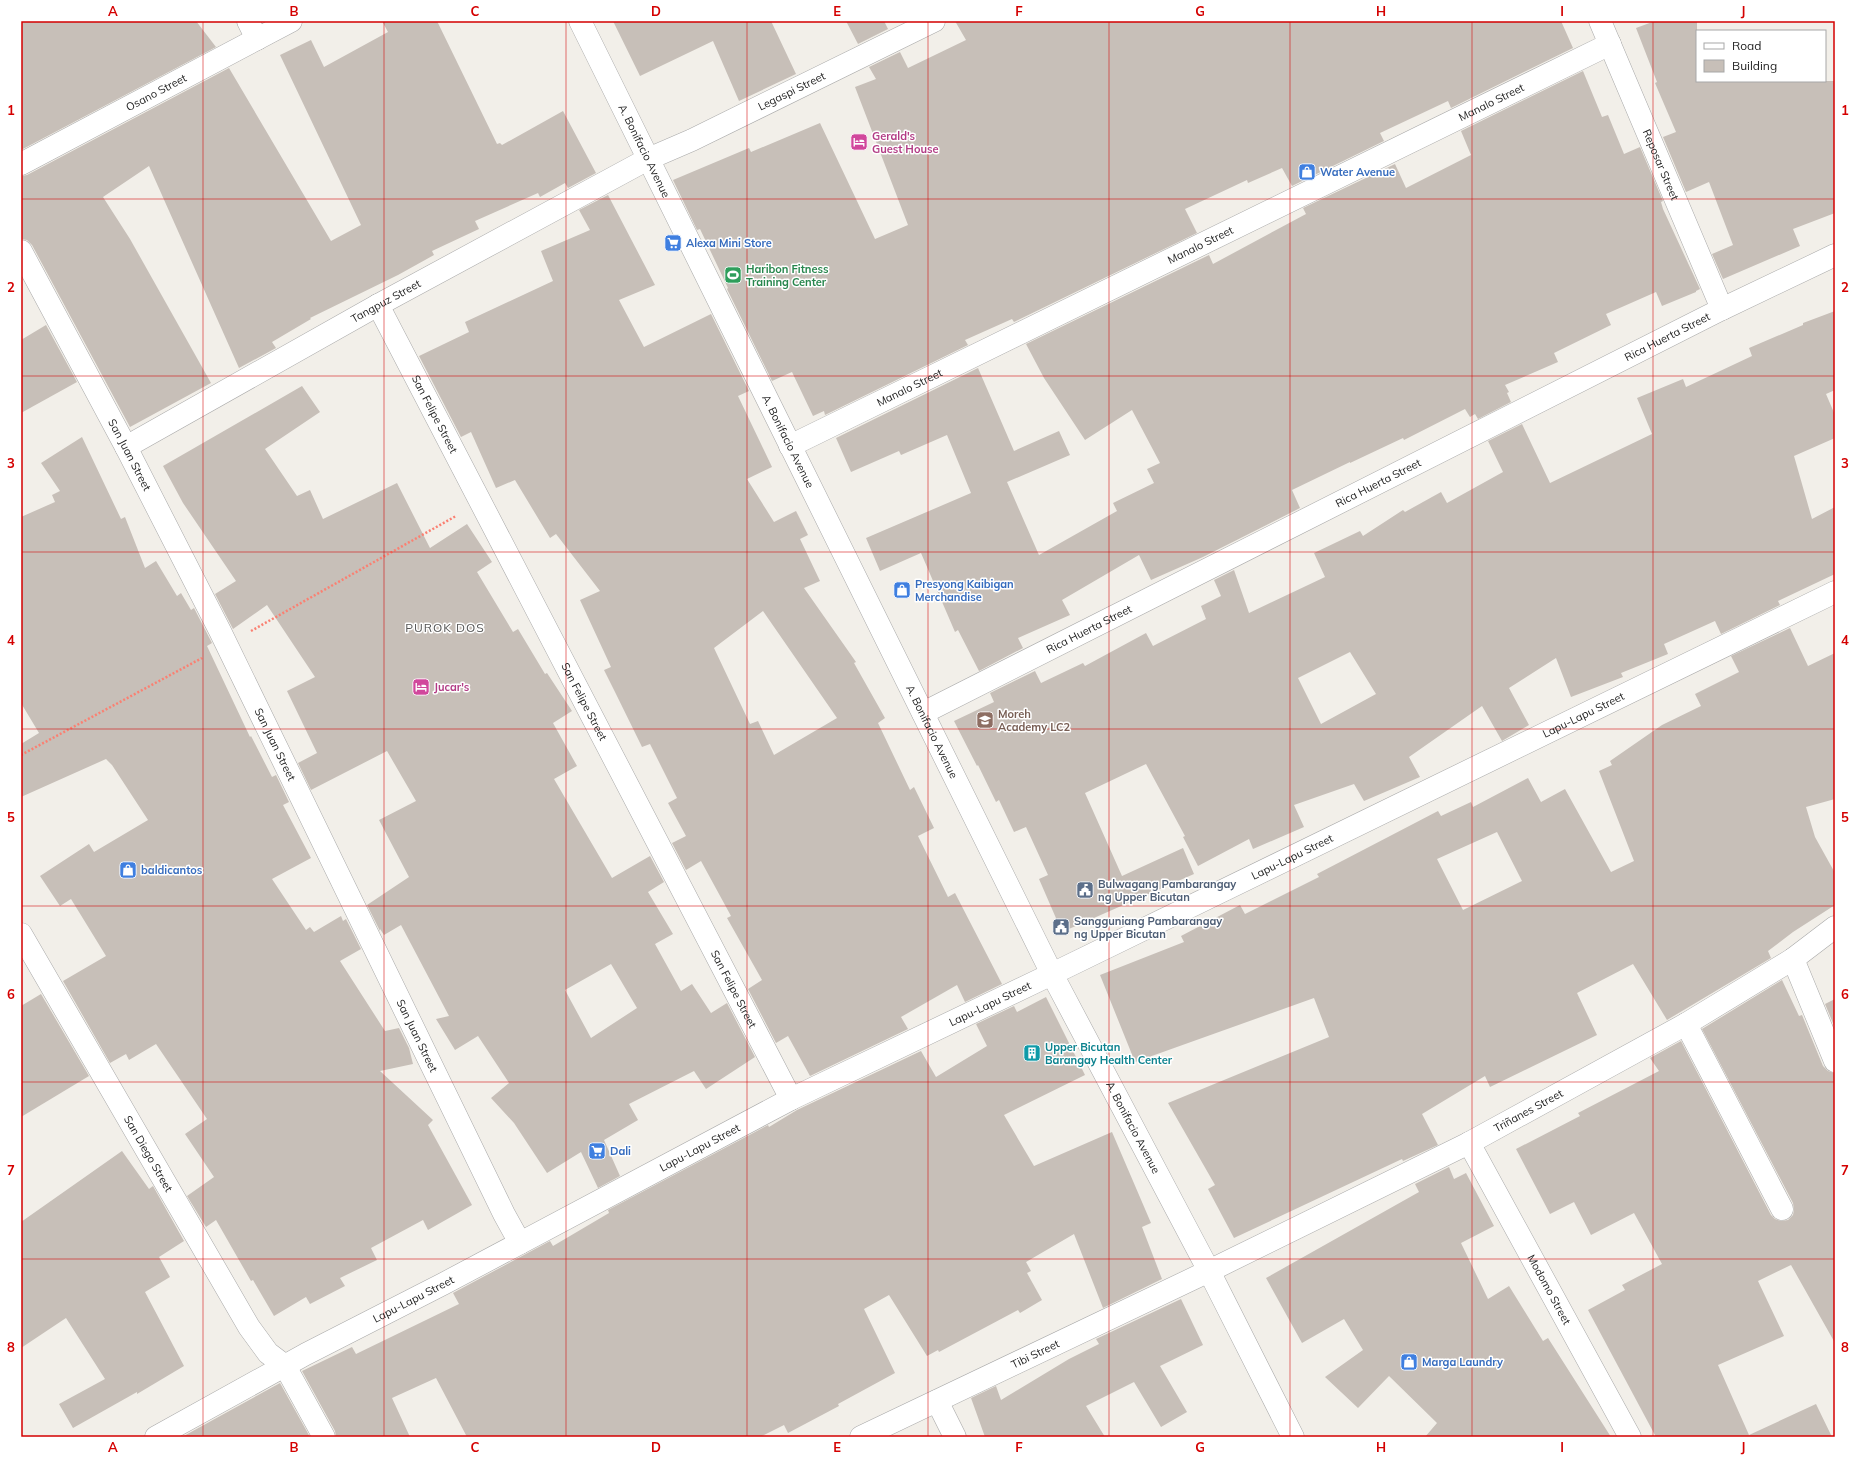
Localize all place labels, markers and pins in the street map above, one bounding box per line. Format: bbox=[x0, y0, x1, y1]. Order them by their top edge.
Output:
place label: Gerald's Guest House bbox=[872, 129, 938, 156]
hotel icon: Gerald's Guest House bbox=[849, 132, 869, 152]
shop icon: Water Avenue bbox=[1297, 162, 1317, 182]
place label: Water Avenue bbox=[1320, 165, 1395, 179]
supermarket icon: Alexa Mini Store bbox=[663, 233, 683, 253]
place label: Alexa Mini Store bbox=[686, 236, 772, 250]
place label: Haribon Fitness Training Center bbox=[746, 262, 829, 289]
sports icon: Haribon Fitness Training Center bbox=[723, 265, 743, 285]
place label: Presyong Kaibigan Merchandise bbox=[915, 577, 1014, 604]
shop icon: Presyong Kaibigan Merchandise bbox=[892, 580, 912, 600]
hotel icon: Jucar's bbox=[411, 677, 431, 697]
place label: Jucar's bbox=[434, 680, 470, 694]
place label: Moreh Academy LC2 bbox=[998, 707, 1070, 734]
school or university icon: Moreh Academy LC2 bbox=[975, 710, 995, 730]
shop icon: baldicantos bbox=[118, 860, 138, 880]
place label: baldicantos bbox=[141, 863, 203, 877]
place label: Bulwagang Pambarangay ng Upper Bicutan bbox=[1098, 877, 1236, 904]
public building icon: Bulwagang Pambarangay ng Upper Bicutan bbox=[1075, 880, 1095, 900]
place label: Sangguniang Pambarangay ng Upper Bicutan bbox=[1074, 914, 1222, 941]
public building icon: Sangguniang Pambarangay ng Upper Bicutan bbox=[1051, 917, 1071, 937]
place label: Upper Bicutan Barangay Health Center bbox=[1045, 1040, 1173, 1067]
building icon: Upper Bicutan Barangay Health Center bbox=[1022, 1043, 1042, 1063]
supermarket icon: Dali bbox=[587, 1141, 607, 1161]
place label: Dali bbox=[610, 1144, 631, 1158]
shop icon: Marga Laundry bbox=[1399, 1352, 1419, 1372]
place label: Marga Laundry bbox=[1422, 1355, 1503, 1369]

